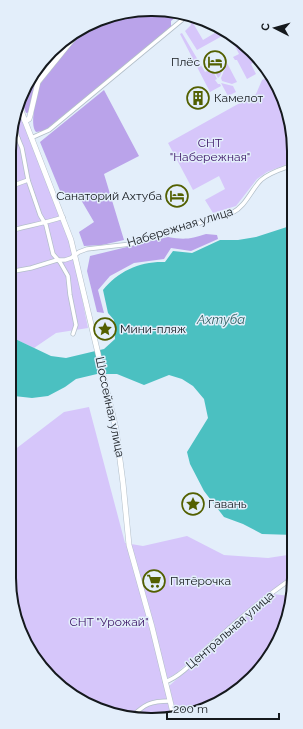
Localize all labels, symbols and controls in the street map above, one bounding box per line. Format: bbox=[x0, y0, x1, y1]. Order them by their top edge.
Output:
north arrow bbox=[255, 8, 295, 48]
text: С bbox=[259, 22, 272, 31]
hotel icon: Плёс bbox=[202, 49, 228, 75]
place label: Плёс bbox=[171, 55, 200, 69]
building icon: Камелот bbox=[185, 85, 211, 111]
place label: Камелот bbox=[214, 91, 264, 105]
park label: СНТ "Набережная" bbox=[170, 136, 250, 164]
hotel icon: Санаторий Ахтуба bbox=[164, 183, 190, 209]
place label: Санаторий Ахтуба bbox=[56, 189, 162, 203]
street label: Набережная улица bbox=[125, 204, 235, 250]
water label: Ахтуба bbox=[196, 312, 245, 327]
place icon: Мини-пляж bbox=[92, 316, 118, 342]
place label: Мини-пляж bbox=[120, 322, 187, 336]
street label: Шоссейная улица bbox=[93, 356, 127, 458]
place icon: Гавань bbox=[180, 491, 206, 517]
place label: Гавань bbox=[208, 497, 247, 511]
supermarket icon: Пятёрочка bbox=[141, 568, 167, 594]
place label: Пятёрочка bbox=[170, 574, 231, 588]
street label: Центральная улица bbox=[183, 588, 277, 672]
park label: СНТ "Урожай" bbox=[70, 615, 148, 629]
scale bar bbox=[167, 695, 279, 721]
text: 200 m bbox=[173, 702, 208, 716]

